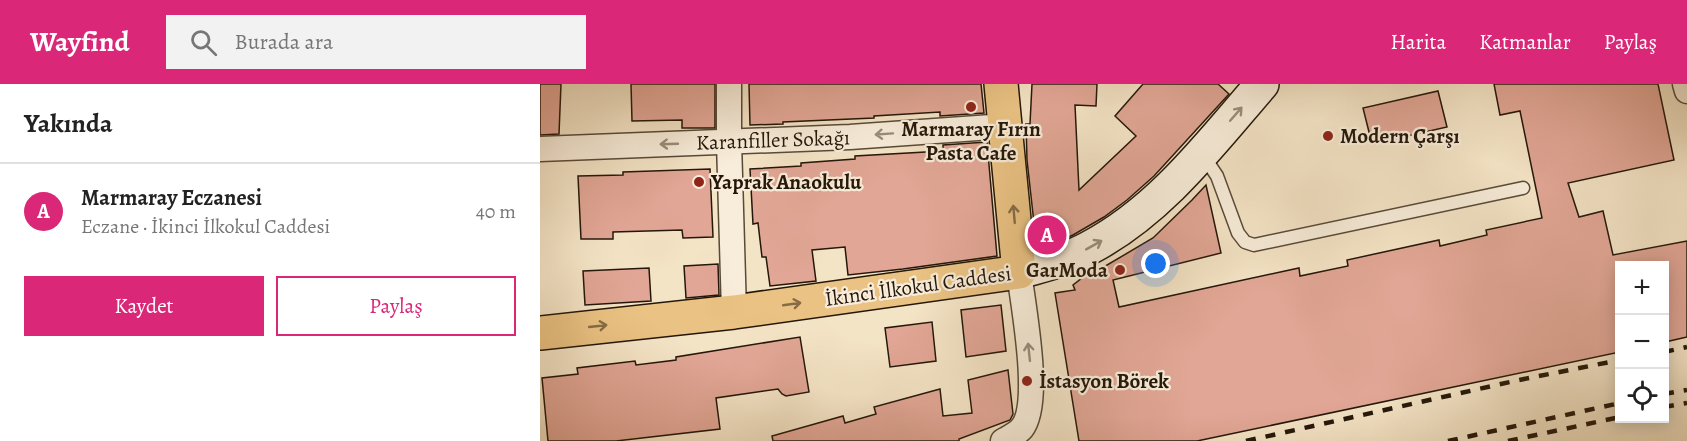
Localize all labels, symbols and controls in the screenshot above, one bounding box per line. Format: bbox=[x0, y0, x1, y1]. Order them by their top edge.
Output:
search box bbox=[166, 15, 586, 69]
text: Wayfind bbox=[30, 23, 130, 61]
icon: search bbox=[187, 26, 220, 59]
text: Burada ara bbox=[235, 27, 333, 57]
text: Harita bbox=[1390, 28, 1446, 56]
text: Katmanlar bbox=[1479, 28, 1571, 56]
text: Paylaş bbox=[1604, 28, 1657, 56]
marker: Marmaray Fırın Pasta Cafe bbox=[964, 100, 978, 114]
text: Yakında bbox=[24, 106, 113, 141]
one-way arrow bbox=[1229, 107, 1243, 122]
place label: Marmaray Fırın Pasta Cafe bbox=[901, 115, 1041, 167]
place label: Modern Çarşı bbox=[1340, 122, 1460, 150]
street label: Karanfiller Sokağı bbox=[696, 123, 851, 157]
one-way arrow bbox=[875, 129, 895, 140]
marker: Modern Çarşı bbox=[1321, 129, 1335, 143]
one-way arrow bbox=[659, 139, 679, 150]
place label: Yaprak Anaokulu bbox=[710, 168, 862, 196]
marker: Yaprak Anaokulu bbox=[692, 175, 706, 189]
text: Marmaray Eczanesi bbox=[81, 183, 262, 213]
text: A bbox=[37, 198, 50, 225]
text: 40 m bbox=[476, 198, 516, 225]
one-way arrow bbox=[1008, 205, 1019, 225]
pin: A bbox=[1028, 212, 1066, 258]
text: Eczane · İkinci İlkokul Caddesi bbox=[81, 213, 330, 240]
one-way arrow bbox=[1085, 239, 1102, 251]
your location bbox=[1141, 249, 1170, 278]
place label: GarModa bbox=[1026, 256, 1109, 284]
street label: İkinci İlkokul Caddesi bbox=[823, 259, 1013, 313]
map controls bbox=[1615, 261, 1669, 423]
button: + bbox=[1615, 261, 1669, 315]
marker: GarModa bbox=[1113, 263, 1127, 277]
button: Kaydet bbox=[24, 276, 264, 336]
button: Paylaş bbox=[276, 276, 516, 336]
one-way arrow bbox=[781, 299, 801, 310]
button: − bbox=[1615, 315, 1669, 369]
one-way arrow bbox=[588, 321, 608, 332]
one-way arrow bbox=[1023, 343, 1034, 363]
place label: İstasyon Börek bbox=[1039, 367, 1169, 395]
button: locate bbox=[1615, 369, 1669, 423]
marker: İstasyon Börek bbox=[1020, 374, 1034, 388]

